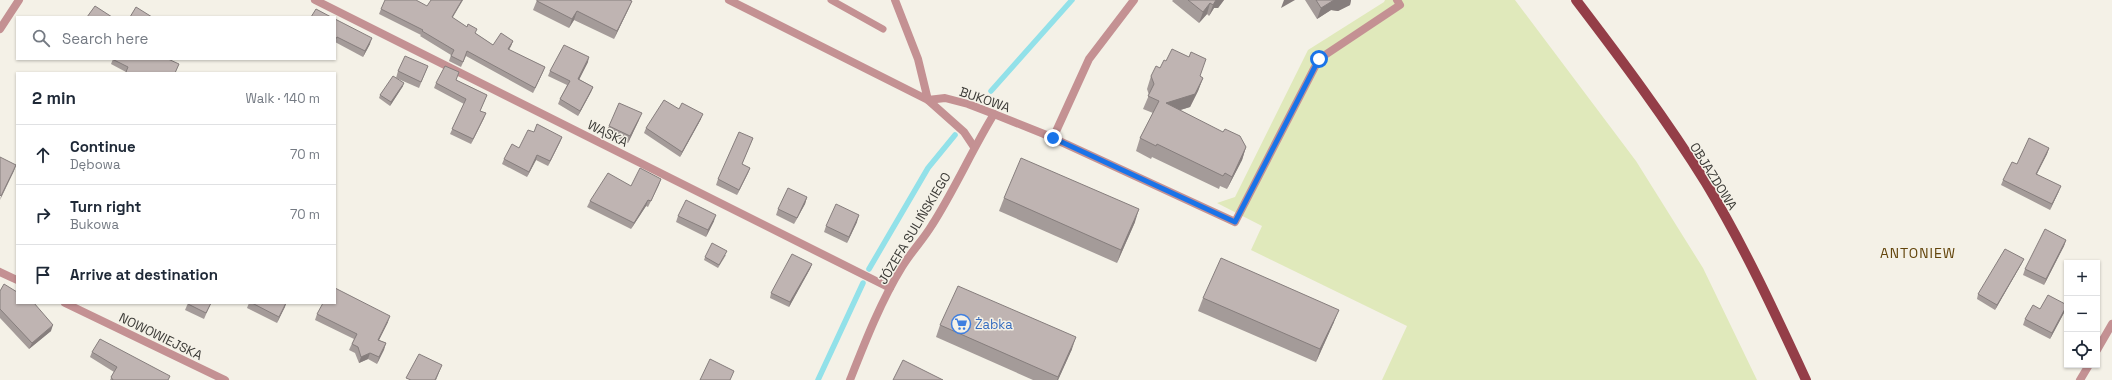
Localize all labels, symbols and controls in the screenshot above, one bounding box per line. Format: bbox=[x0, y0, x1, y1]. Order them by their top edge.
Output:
search box bbox=[16, 16, 336, 60]
icon: search bbox=[30, 27, 52, 49]
text: Search here bbox=[62, 29, 148, 48]
route start bbox=[1310, 50, 1328, 68]
street label: BUKOWA bbox=[957, 83, 1012, 116]
text: 2 min bbox=[32, 87, 76, 109]
text: Walk · 140 m bbox=[246, 90, 320, 107]
street label: WĄSKA bbox=[585, 116, 631, 151]
route end bbox=[1044, 129, 1062, 147]
text: Continue bbox=[70, 137, 136, 156]
street label: OBJAZDOWA bbox=[1686, 139, 1741, 213]
icon: ahead bbox=[32, 144, 54, 166]
text: 70 m bbox=[290, 146, 320, 163]
text: Dębowa bbox=[70, 156, 120, 173]
street label: JÓZEFA SULIŃSKIEGO bbox=[874, 169, 955, 287]
text: Turn right bbox=[70, 197, 141, 216]
icon: right bbox=[32, 204, 54, 226]
text: 70 m bbox=[290, 206, 320, 223]
text: Bukowa bbox=[70, 216, 119, 233]
district label: ANTONIEW bbox=[1880, 244, 1956, 262]
map controls bbox=[2064, 260, 2100, 368]
button: + bbox=[2064, 260, 2100, 296]
icon: arrive bbox=[32, 264, 54, 286]
text: Arrive at destination bbox=[70, 265, 218, 284]
button: − bbox=[2064, 296, 2100, 332]
street label: NOWOWIEJSKA bbox=[116, 309, 205, 364]
supermarket icon: Żabka bbox=[950, 313, 972, 335]
place label: Żabka bbox=[975, 316, 1013, 333]
button: locate bbox=[2064, 332, 2100, 368]

